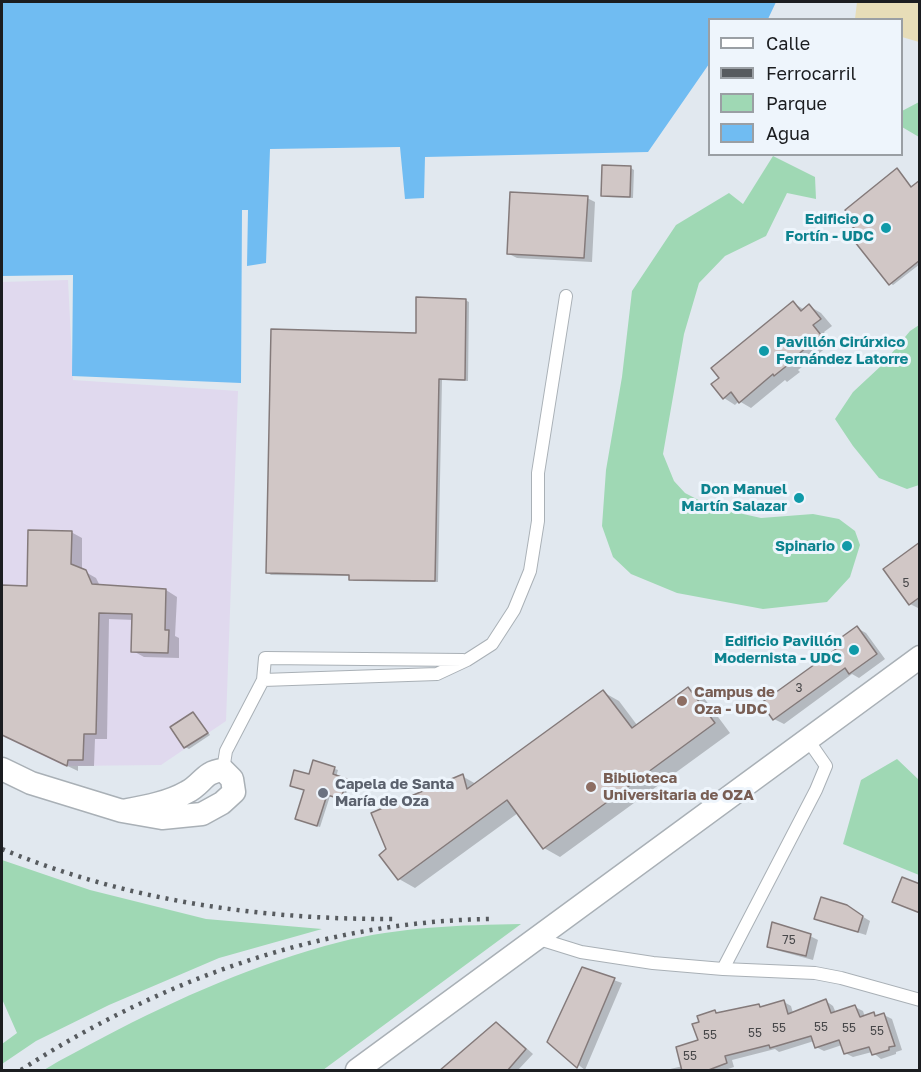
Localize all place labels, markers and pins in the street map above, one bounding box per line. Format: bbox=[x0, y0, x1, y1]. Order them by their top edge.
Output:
place label: Edificio O Fortín - UDC bbox=[785, 210, 874, 245]
marker: Edificio O Fortín - UDC bbox=[879, 221, 893, 235]
place label: Pavillón Cirúrxico Fernández Latorre bbox=[776, 333, 908, 368]
marker: Pavillón Cirúrxico Fernández Latorre bbox=[757, 344, 771, 358]
place label: Don Manuel Martín Salazar bbox=[681, 480, 787, 515]
marker: Don Manuel Martín Salazar bbox=[792, 491, 806, 505]
place label: Spinario bbox=[775, 537, 835, 555]
marker: Spinario bbox=[840, 539, 854, 553]
place label: Edificio Pavillón Modernista - UDC bbox=[714, 632, 842, 667]
marker: Edificio Pavillón Modernista - UDC bbox=[847, 643, 861, 657]
place label: Campus de Oza - UDC bbox=[694, 683, 775, 718]
marker: Campus de Oza - UDC bbox=[675, 694, 689, 708]
place label: Biblioteca Universitaria de OZA bbox=[603, 769, 754, 804]
place label: Capela de Santa María de Oza bbox=[335, 775, 454, 810]
marker: Biblioteca Universitaria de OZA bbox=[584, 780, 598, 794]
marker: Capela de Santa María de Oza bbox=[316, 786, 330, 800]

